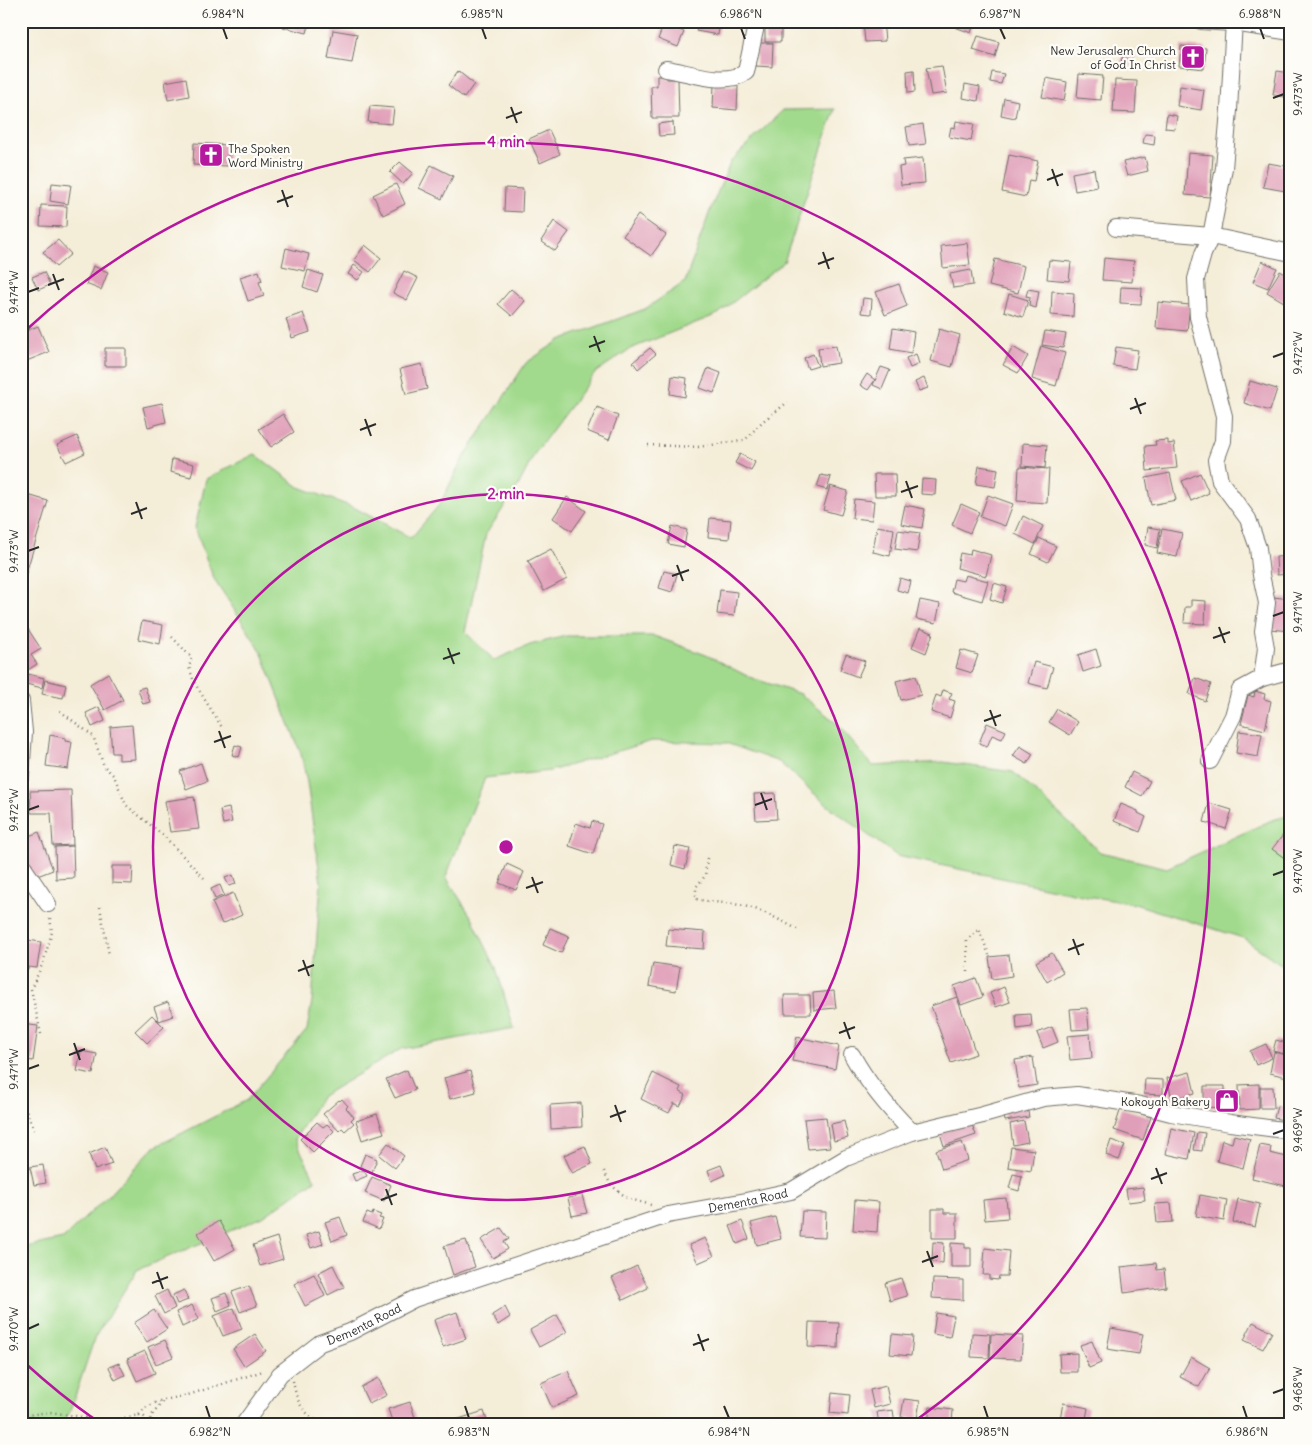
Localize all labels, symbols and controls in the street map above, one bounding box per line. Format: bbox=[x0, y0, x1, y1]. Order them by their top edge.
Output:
text: 6.984°N bbox=[202, 6, 244, 21]
text: 6.985°N bbox=[461, 6, 503, 21]
text: 6.986°N bbox=[720, 6, 762, 21]
text: 6.987°N bbox=[979, 6, 1021, 21]
text: 6.988°N bbox=[1239, 6, 1281, 21]
place label: New Jerusalem Church of God In Christ bbox=[1050, 43, 1176, 72]
church icon: New Jerusalem Church of God In Christ bbox=[1180, 44, 1206, 70]
text: 9.473°W bbox=[1290, 72, 1305, 116]
text: 4 min bbox=[487, 132, 525, 151]
place label: The Spoken Word Ministry bbox=[228, 141, 303, 170]
church icon: The Spoken Word Ministry bbox=[198, 142, 224, 168]
text: 9.474°W bbox=[6, 270, 21, 314]
text: 9.472°W bbox=[1290, 331, 1305, 375]
text: 2 min bbox=[488, 484, 525, 503]
text: 9.473°W bbox=[6, 529, 21, 573]
text: 9.471°W bbox=[1290, 591, 1305, 633]
text: 9.472°W bbox=[6, 788, 21, 832]
centre of rings bbox=[497, 838, 515, 856]
text: 9.470°W bbox=[1290, 849, 1305, 893]
text: 9.471°W bbox=[6, 1048, 21, 1090]
shop icon: Kokoyah Bakery bbox=[1214, 1088, 1240, 1114]
place label: Kokoyah Bakery bbox=[1121, 1094, 1210, 1109]
text: 9.469°W bbox=[1290, 1108, 1305, 1152]
street label: Dementa Road bbox=[707, 1184, 789, 1215]
street label: Dementa Road bbox=[324, 1300, 403, 1347]
text: 9.470°W bbox=[6, 1307, 21, 1351]
text: 9.468°W bbox=[1290, 1367, 1305, 1411]
text: 6.982°N bbox=[189, 1424, 231, 1439]
text: 6.983°N bbox=[448, 1424, 490, 1439]
text: 6.984°N bbox=[708, 1424, 750, 1439]
text: 6.985°N bbox=[967, 1424, 1009, 1439]
text: 6.986°N bbox=[1226, 1424, 1268, 1439]

